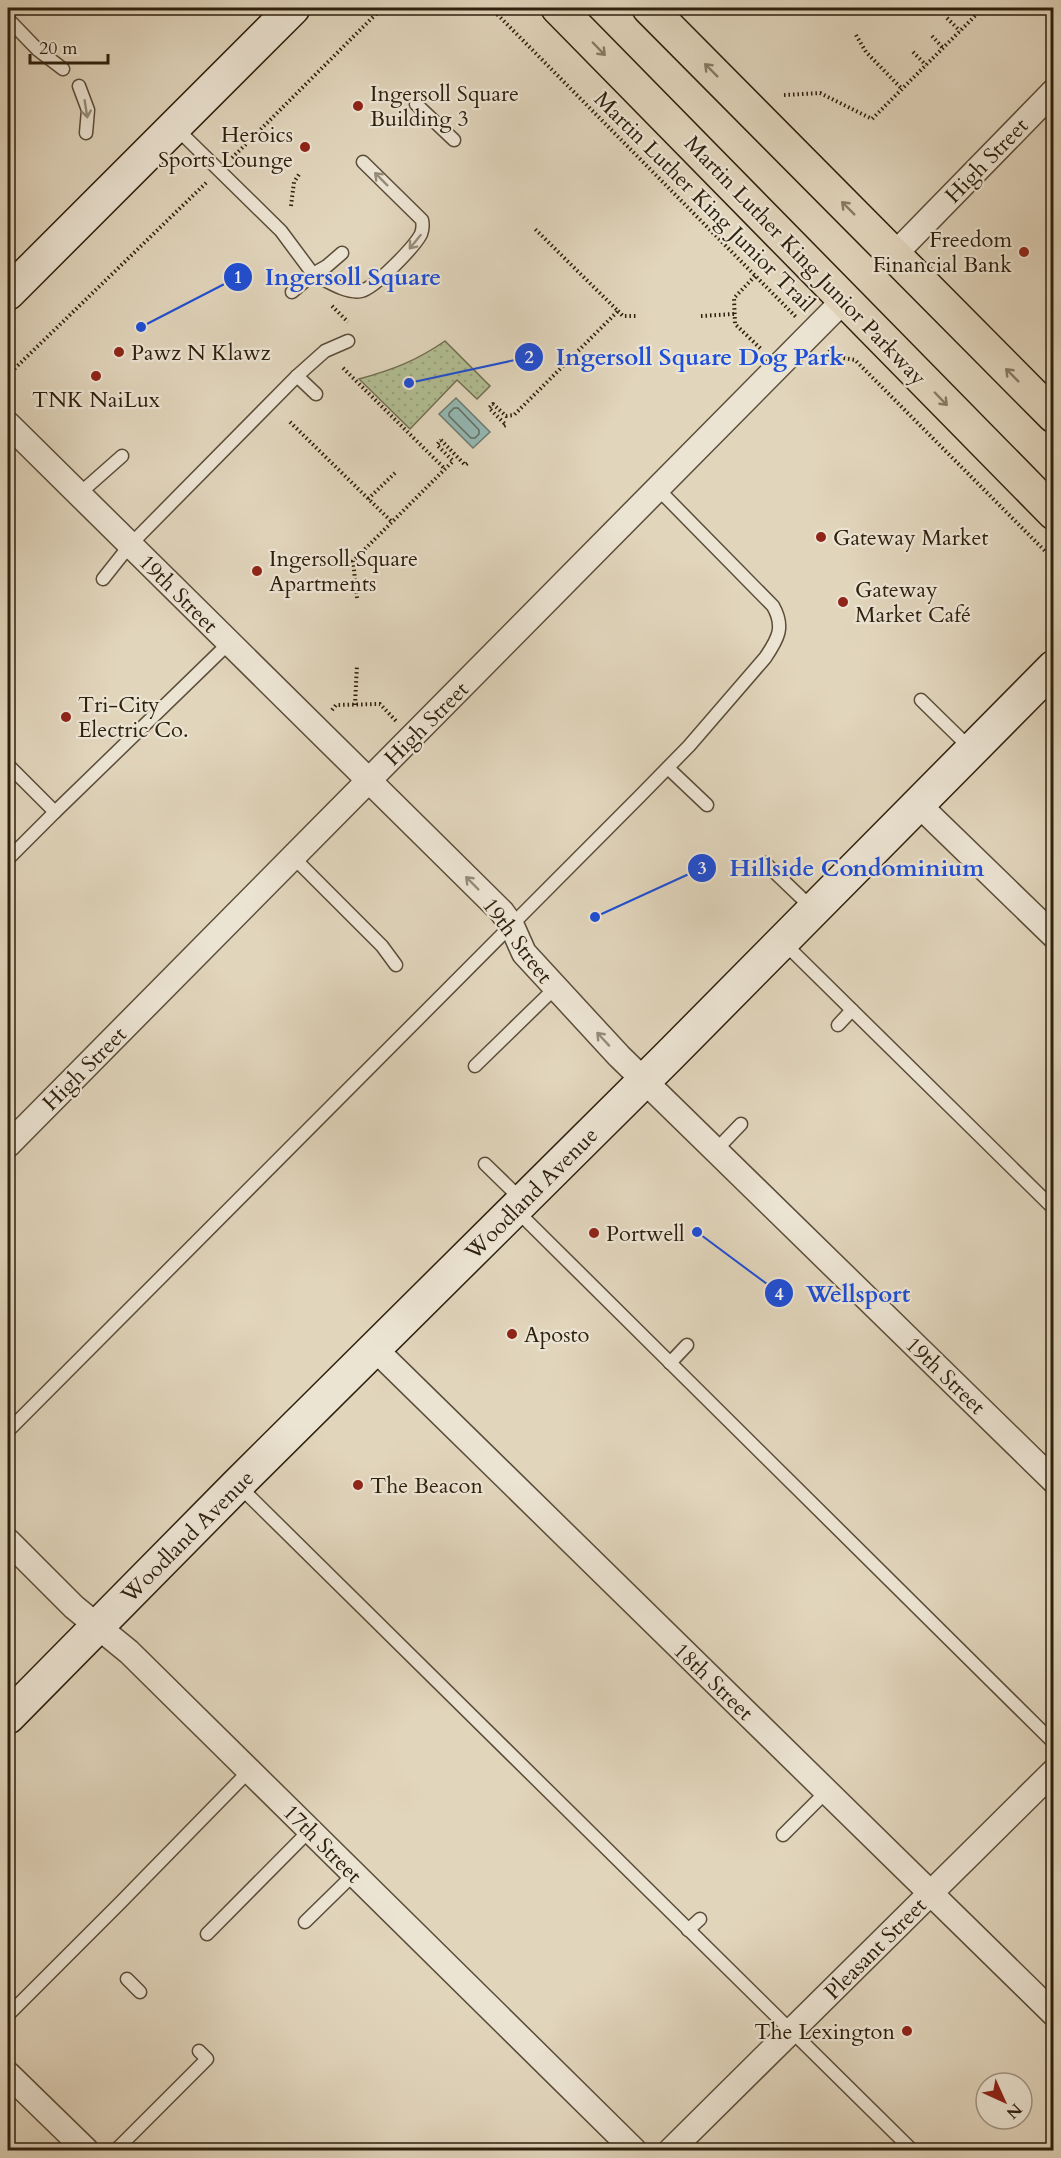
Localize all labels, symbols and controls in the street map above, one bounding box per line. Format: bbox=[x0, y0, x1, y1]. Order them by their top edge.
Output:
scale bar bbox=[30, 27, 108, 65]
text: 20 m bbox=[39, 36, 78, 61]
one-way arrow bbox=[592, 42, 606, 57]
one-way arrow bbox=[703, 62, 718, 77]
place label: Ingersoll Square Building 3 bbox=[370, 79, 519, 134]
street label: Martin Luther King Junior Trail bbox=[587, 85, 822, 319]
one-way arrow bbox=[80, 99, 91, 118]
marker: Ingersoll Square Building 3 bbox=[351, 99, 365, 113]
street label: High Street bbox=[938, 111, 1035, 210]
place label: Heroics Sports Lounge bbox=[158, 120, 293, 175]
street label: Martin Luther King Junior Parkway bbox=[678, 129, 933, 392]
marker: Heroics Sports Lounge bbox=[298, 140, 312, 154]
one-way arrow bbox=[373, 172, 388, 187]
one-way arrow bbox=[841, 201, 855, 216]
place label: Freedom Financial Bank bbox=[873, 225, 1012, 280]
one-way arrow bbox=[408, 234, 421, 250]
marker: Freedom Financial Bank bbox=[1017, 245, 1031, 259]
callout: Ingersoll Square bbox=[223, 256, 454, 298]
text: Ingersoll Square bbox=[265, 261, 441, 294]
text: 1 bbox=[233, 265, 243, 290]
callout: Ingersoll Square Dog Park bbox=[514, 336, 856, 378]
place label: Pawz N Klawz bbox=[131, 338, 271, 368]
text: Ingersoll Square Dog Park bbox=[556, 341, 844, 374]
marker: Pawz N Klawz bbox=[112, 345, 126, 359]
text: 2 bbox=[524, 345, 534, 370]
one-way arrow bbox=[1005, 367, 1020, 382]
marker: TNK NaiLux bbox=[89, 369, 103, 383]
place label: TNK NaiLux bbox=[32, 385, 160, 415]
one-way arrow bbox=[934, 391, 948, 406]
place label: Gateway Market bbox=[833, 523, 989, 553]
marker: Gateway Market bbox=[814, 530, 828, 544]
place label: Ingersoll Square Apartments bbox=[269, 544, 418, 599]
street label: 19th Street bbox=[132, 548, 224, 640]
marker: Ingersoll Square Apartments bbox=[250, 564, 264, 578]
place label: Gateway Market Café bbox=[855, 575, 971, 630]
marker: Gateway Market Café bbox=[836, 595, 850, 609]
street label: High Street bbox=[378, 675, 475, 772]
place label: Tri-City Electric Co. bbox=[78, 690, 189, 745]
marker: Tri-City Electric Co. bbox=[59, 710, 73, 724]
callout: Hillside Condominium bbox=[687, 847, 996, 889]
text: Hillside Condominium bbox=[730, 852, 985, 885]
text: 3 bbox=[697, 856, 707, 881]
one-way arrow bbox=[465, 876, 480, 890]
street label: 19th Street bbox=[475, 891, 559, 990]
street label: High Street bbox=[36, 1020, 133, 1117]
one-way arrow bbox=[596, 1032, 610, 1047]
street label: Woodland Avenue bbox=[458, 1121, 605, 1267]
place label: Portwell bbox=[606, 1219, 685, 1249]
marker: Portwell bbox=[587, 1226, 601, 1240]
callout: Wellsport bbox=[764, 1272, 922, 1314]
text: Wellsport bbox=[805, 1278, 911, 1311]
text: 4 bbox=[774, 1282, 784, 1307]
place label: Aposto bbox=[524, 1320, 590, 1350]
marker: Aposto bbox=[505, 1327, 519, 1341]
street label: 19th Street bbox=[899, 1330, 992, 1421]
street label: Woodland Avenue bbox=[114, 1464, 261, 1610]
place label: The Beacon bbox=[370, 1471, 483, 1501]
marker: The Beacon bbox=[351, 1478, 365, 1492]
street label: 18th Street bbox=[667, 1636, 760, 1727]
street label: 17th Street bbox=[276, 1798, 368, 1890]
street label: Pleasant Street bbox=[818, 1891, 933, 2006]
place label: The Lexington bbox=[754, 2017, 895, 2047]
marker: The Lexington bbox=[900, 2024, 914, 2038]
north arrow bbox=[974, 2071, 1034, 2131]
text: N bbox=[1001, 2098, 1027, 2124]

